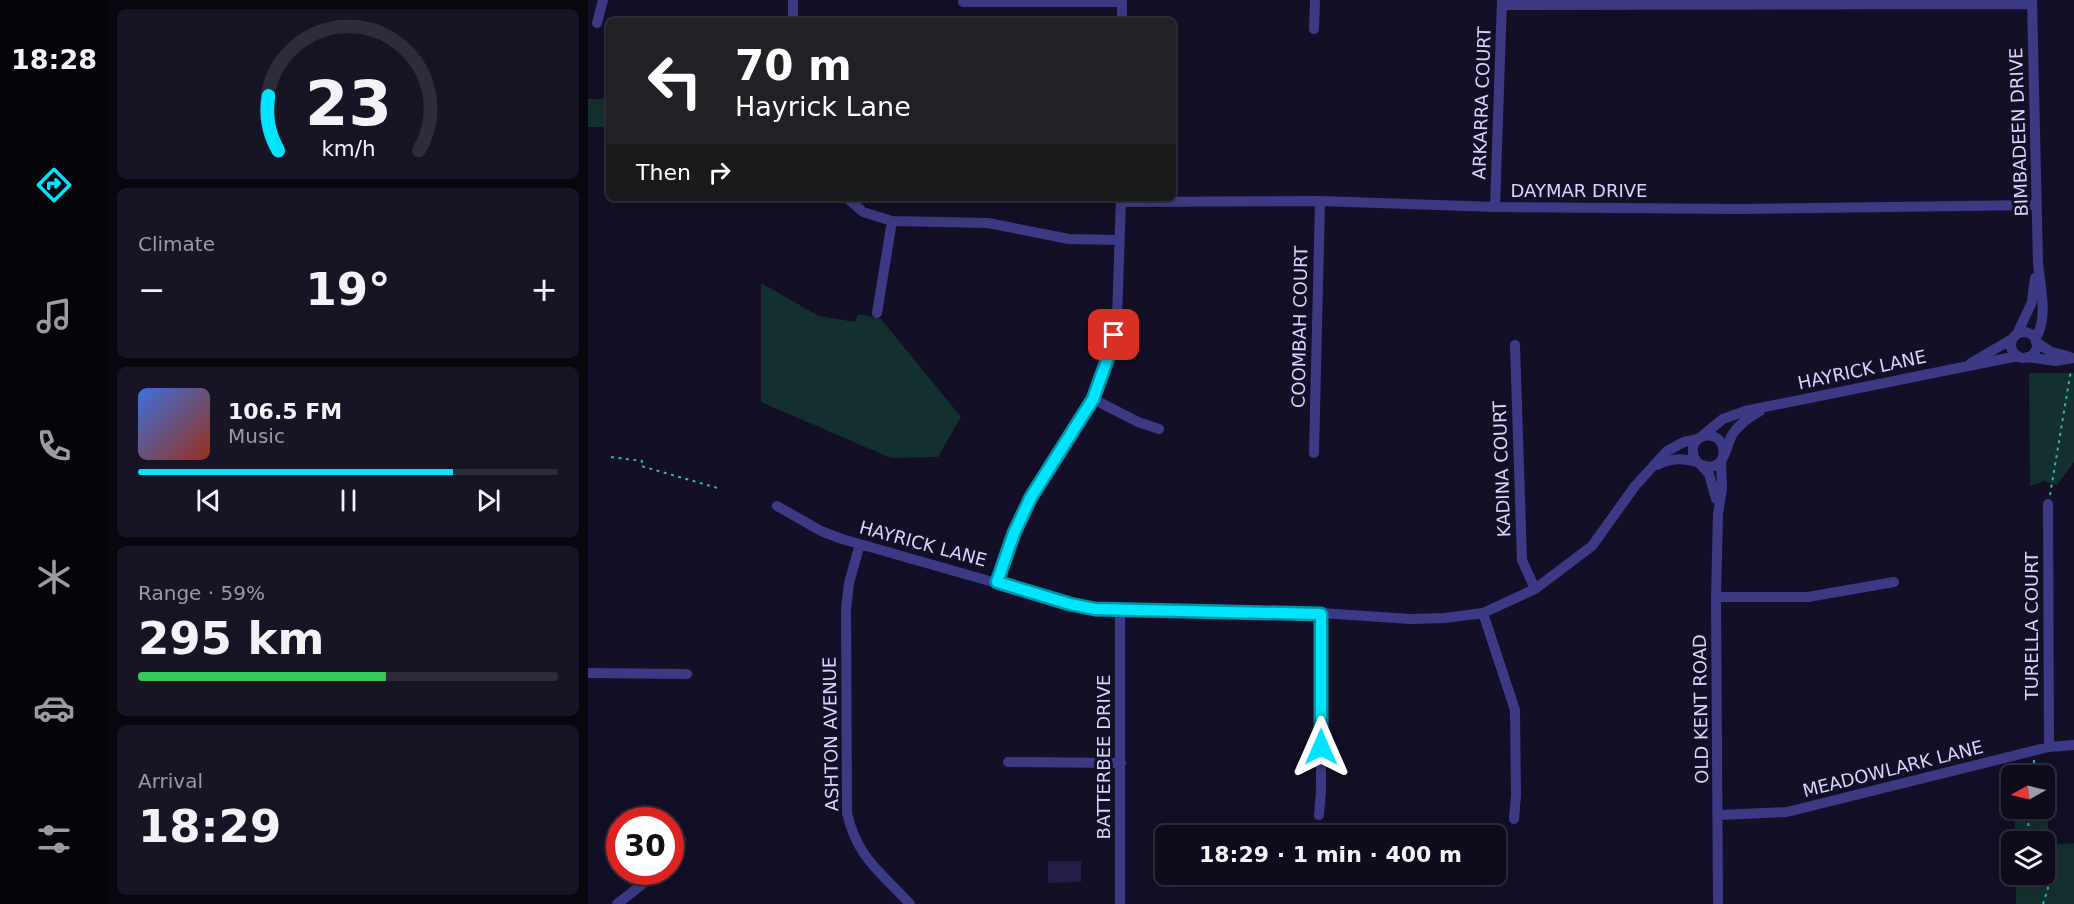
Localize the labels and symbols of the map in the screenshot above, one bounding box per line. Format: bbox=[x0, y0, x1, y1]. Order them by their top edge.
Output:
street label: ARKARRA COURT bbox=[1468, 25, 1495, 180]
street label: BIMBADEEN DRIVE bbox=[2005, 47, 2032, 217]
street label: DAYMAR DRIVE bbox=[1511, 180, 1647, 201]
street label: COOMBAH COURT bbox=[1288, 245, 1311, 408]
pin bbox=[1088, 309, 1139, 360]
street label: HAYRICK LANE bbox=[1796, 346, 1928, 393]
street label: KADINA COURT bbox=[1489, 399, 1514, 538]
street label: HAYRICK LANE bbox=[857, 516, 989, 571]
street label: TURELLA COURT bbox=[2021, 551, 2042, 701]
street label: OLD KENT ROAD bbox=[1689, 634, 1712, 784]
street label: ASHTON AVENUE bbox=[819, 657, 842, 811]
street label: BATTERBEE DRIVE bbox=[1093, 675, 1114, 840]
position arrow bbox=[1289, 715, 1353, 779]
street label: MEADOWLARK LANE bbox=[1800, 736, 1985, 801]
north arrow bbox=[2001, 765, 2055, 819]
speed limit sign: 30 bbox=[606, 807, 684, 885]

